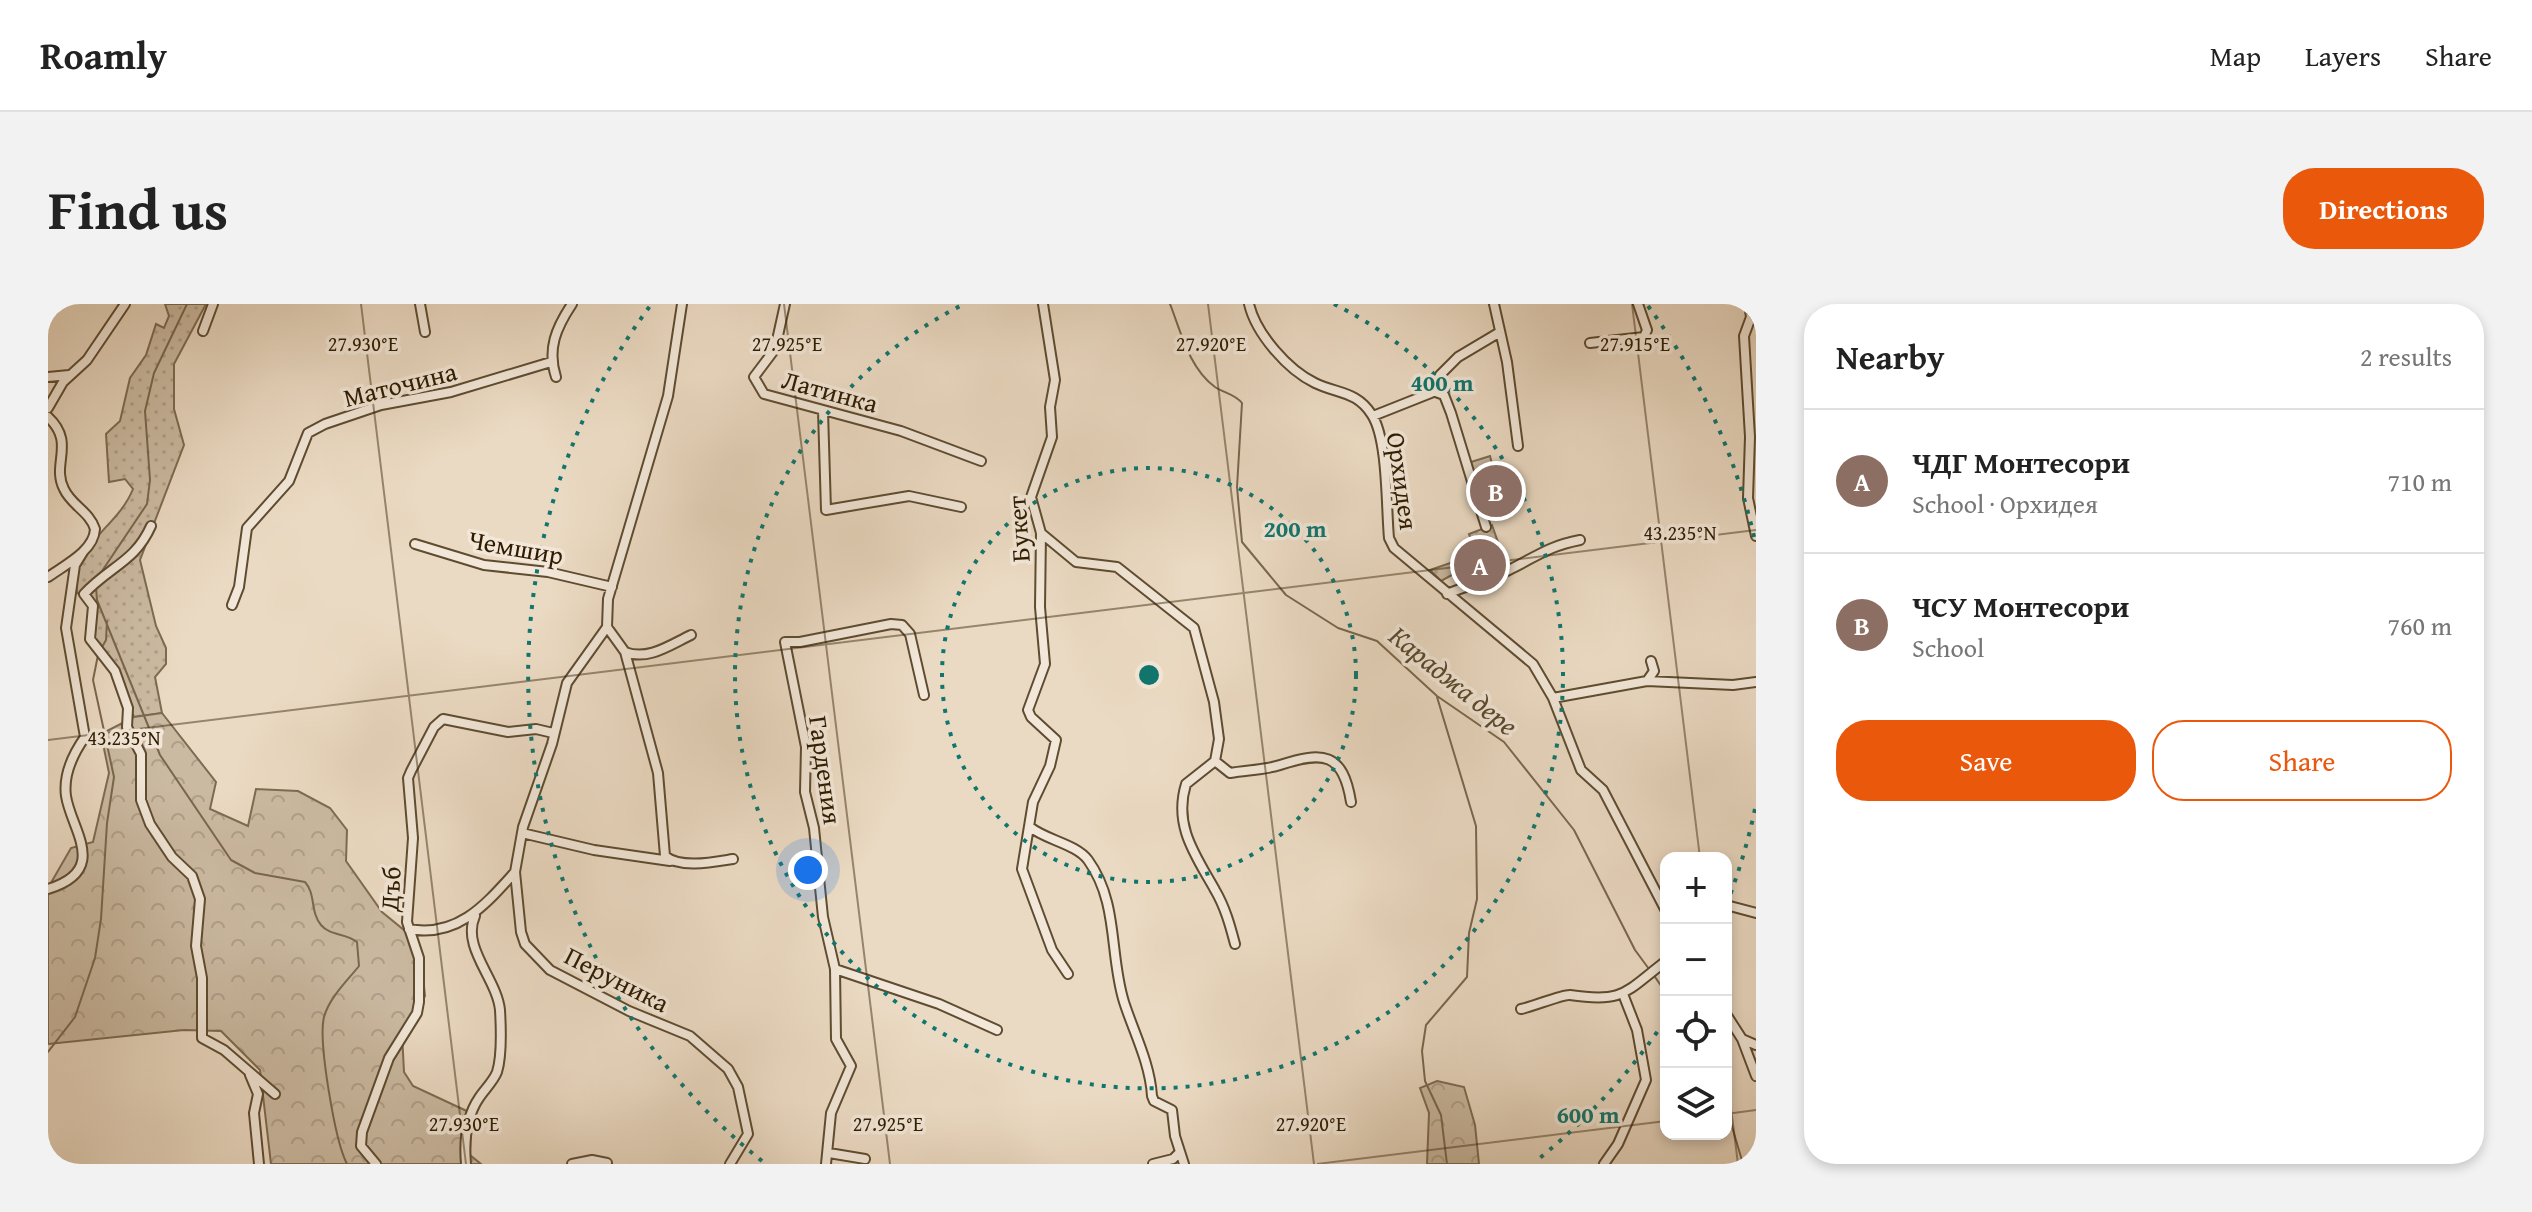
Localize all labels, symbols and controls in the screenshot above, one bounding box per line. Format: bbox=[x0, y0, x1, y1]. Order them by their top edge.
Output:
text: Roamly bbox=[40, 27, 167, 83]
text: Map bbox=[2210, 35, 2261, 76]
text: Layers bbox=[2305, 35, 2381, 76]
text: Share bbox=[2425, 35, 2492, 76]
text: Find us bbox=[48, 167, 228, 250]
button: Directions bbox=[2283, 168, 2484, 249]
text: 27.930°E bbox=[328, 329, 398, 358]
text: 27.925°E bbox=[752, 329, 822, 358]
text: 27.920°E bbox=[1176, 329, 1246, 358]
text: 27.915°E bbox=[1600, 329, 1670, 358]
text: Nearby bbox=[1836, 332, 1945, 381]
text: 2 results bbox=[2360, 337, 2452, 376]
street label: Маточина bbox=[339, 351, 461, 417]
street label: Латинка bbox=[778, 359, 883, 423]
text: 400 m bbox=[1410, 365, 1474, 400]
street label: Орхидея bbox=[1377, 430, 1429, 532]
text: ЧДГ Монтесори bbox=[1912, 440, 2130, 484]
pin: B bbox=[1470, 461, 1522, 521]
text: A bbox=[1854, 462, 1870, 501]
text: 710 m bbox=[2387, 462, 2452, 501]
text: School · Орхидея bbox=[1912, 484, 2098, 523]
street label: Букет bbox=[996, 494, 1040, 563]
text: 200 m bbox=[1263, 511, 1327, 546]
text: 43.235°N bbox=[1643, 518, 1717, 547]
street label: Чемшир bbox=[465, 519, 567, 575]
pin: A bbox=[1454, 535, 1506, 595]
text: ЧСУ Монтесори bbox=[1912, 584, 2129, 628]
text: B bbox=[1854, 606, 1870, 645]
text: 760 m bbox=[2387, 606, 2452, 645]
water label: Караджа дере bbox=[1381, 615, 1527, 745]
text: School bbox=[1912, 628, 1984, 667]
centre of rings bbox=[1135, 661, 1163, 689]
street label: Гардения bbox=[799, 713, 853, 827]
button: Save bbox=[1836, 720, 2136, 801]
button: Share bbox=[2152, 720, 2452, 801]
text: 43.235°N bbox=[87, 723, 161, 752]
your location bbox=[788, 850, 828, 890]
map controls bbox=[1660, 852, 1732, 1140]
button: + bbox=[1660, 852, 1732, 924]
street label: Дъб bbox=[369, 865, 411, 914]
button: − bbox=[1660, 924, 1732, 996]
street label: Перуника bbox=[558, 936, 677, 1022]
button: locate bbox=[1660, 996, 1732, 1068]
button: layers bbox=[1660, 1068, 1732, 1140]
text: 600 m bbox=[1556, 1097, 1620, 1132]
text: 27.930°E bbox=[429, 1109, 499, 1138]
text: 27.925°E bbox=[853, 1109, 923, 1138]
text: 27.920°E bbox=[1276, 1109, 1346, 1138]

